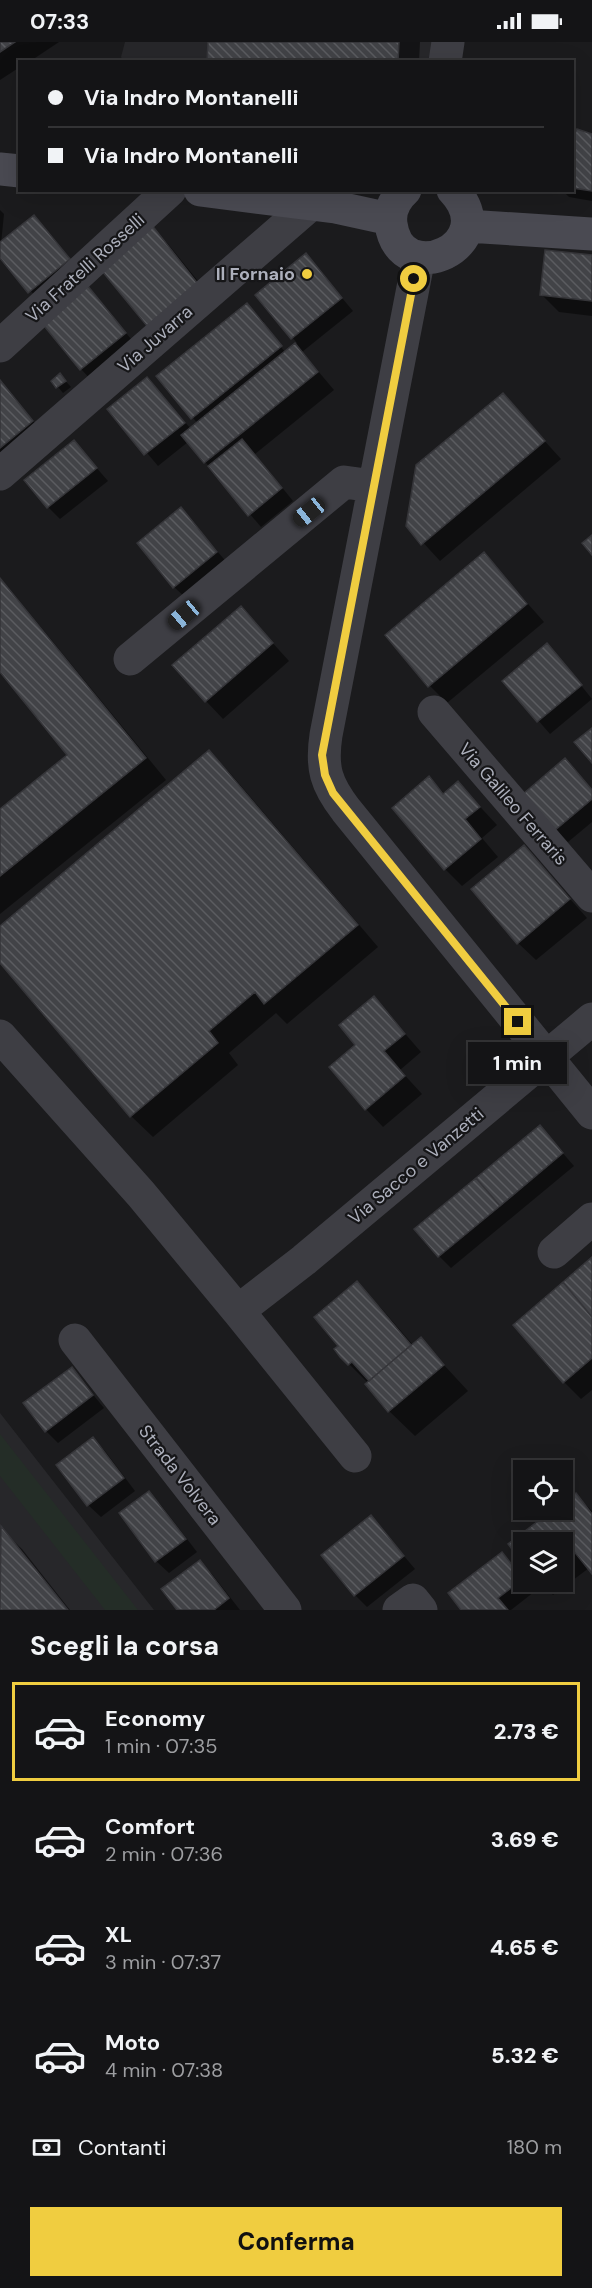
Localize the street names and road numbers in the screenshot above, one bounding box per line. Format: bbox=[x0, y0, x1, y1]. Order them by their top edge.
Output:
street label: Via Fratelli Rosselli bbox=[20, 208, 150, 328]
street label: Via Juvarra bbox=[112, 300, 198, 378]
street label: Via Galileo Ferraris bbox=[453, 738, 573, 870]
street label: Via Sacco e Vanzetti bbox=[343, 1102, 489, 1230]
street label: Strada Volvera bbox=[133, 1420, 227, 1530]

